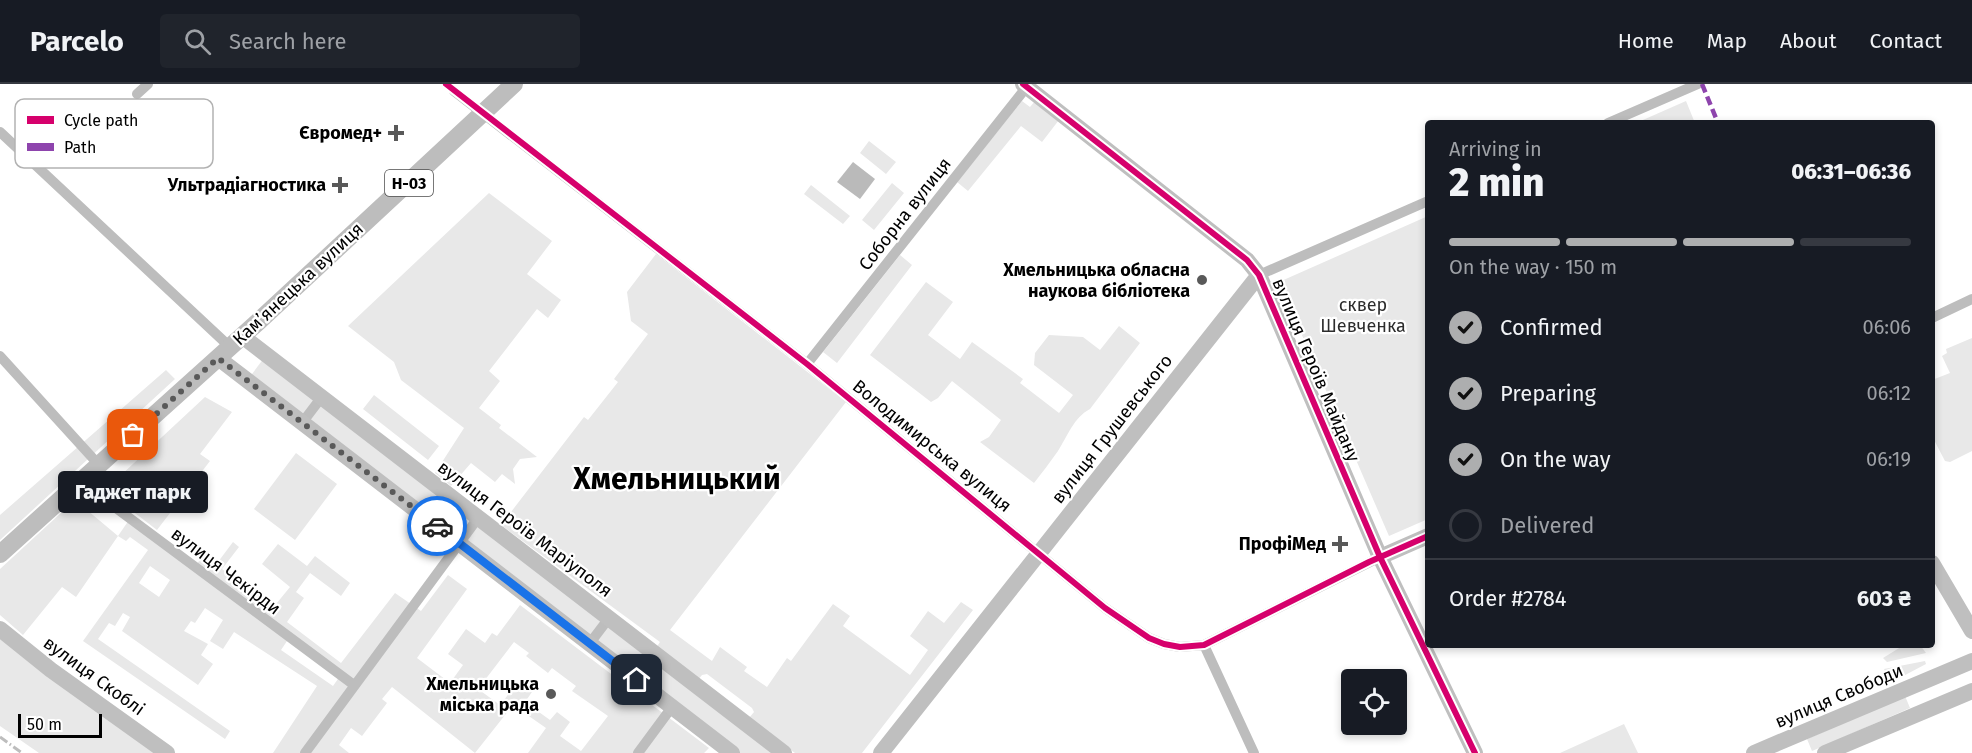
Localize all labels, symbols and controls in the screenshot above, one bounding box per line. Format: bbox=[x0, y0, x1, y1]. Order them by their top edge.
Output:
search box bbox=[160, 14, 580, 68]
text: Parcelo bbox=[30, 25, 124, 58]
icon: search bbox=[181, 25, 214, 58]
text: Search here bbox=[229, 28, 346, 55]
text: Home bbox=[1618, 28, 1674, 54]
text: Map bbox=[1707, 28, 1747, 54]
text: About bbox=[1780, 28, 1837, 54]
text: Contact bbox=[1870, 28, 1942, 54]
legend bbox=[15, 99, 213, 168]
text: Cycle path bbox=[64, 111, 138, 130]
place label: Євромед+ bbox=[299, 122, 382, 144]
marker: Євромед+ bbox=[387, 124, 405, 142]
text: Arriving in bbox=[1449, 137, 1542, 161]
text: Path bbox=[64, 138, 96, 157]
street label: Соборна вулиця bbox=[854, 153, 956, 275]
text: 06:31–06:36 bbox=[1791, 158, 1911, 185]
text: 2 min bbox=[1449, 160, 1545, 206]
road number: Н-03 bbox=[385, 170, 433, 196]
place label: Ультрадіагностика bbox=[167, 174, 326, 196]
marker: Ультрадіагностика bbox=[331, 176, 349, 194]
street label: Камʼянецька вулиця bbox=[228, 218, 368, 350]
text: On the way · 150 m bbox=[1449, 255, 1617, 279]
place label: Хмельницька обласна наукова бібліотека bbox=[1002, 259, 1190, 302]
marker: Хмельницька обласна наукова бібліотека bbox=[1195, 273, 1209, 287]
street label: вулиця Героїв Майдану bbox=[1267, 275, 1365, 465]
park label: сквер Шевченка bbox=[1320, 294, 1406, 337]
icon: check bbox=[1449, 311, 1482, 344]
text: Confirmed bbox=[1500, 314, 1603, 341]
text: 06:06 bbox=[1863, 315, 1911, 339]
street label: вулиця Грушевського bbox=[1047, 350, 1177, 508]
street label: Володимирська вулиця bbox=[848, 375, 1016, 517]
icon: check bbox=[1449, 377, 1482, 410]
text: Preparing bbox=[1500, 380, 1596, 407]
text: 06:12 bbox=[1867, 381, 1911, 405]
pin bbox=[107, 409, 158, 460]
icon: bag bbox=[116, 418, 149, 451]
icon: check bbox=[1449, 443, 1482, 476]
text: On the way bbox=[1500, 446, 1611, 473]
text: 06:19 bbox=[1866, 447, 1911, 471]
street label: вулиця Героїв Маріуполя bbox=[433, 456, 617, 602]
district label: Хмельницький bbox=[572, 461, 781, 497]
callout: Гаджет парк bbox=[58, 471, 208, 513]
text: Гаджет парк bbox=[75, 480, 191, 504]
courier bbox=[407, 496, 467, 556]
icon: car bbox=[421, 510, 454, 543]
text: Delivered bbox=[1500, 512, 1595, 539]
street label: вулиця Чекірди bbox=[167, 523, 285, 619]
place label: ПрофіМед bbox=[1239, 533, 1326, 555]
marker: ПрофіМед bbox=[1331, 535, 1349, 553]
text: Order #2784 bbox=[1449, 585, 1567, 612]
text: 603 ₴ bbox=[1857, 585, 1911, 612]
street label: вулиця Скоблі bbox=[39, 632, 149, 720]
pin bbox=[611, 654, 662, 705]
street label: вулиця Свободи bbox=[1772, 659, 1906, 733]
icon: home bbox=[620, 663, 653, 696]
map controls bbox=[1341, 669, 1407, 735]
button: locate bbox=[1341, 669, 1407, 735]
place label: Хмельницька міська рада bbox=[425, 673, 539, 716]
marker: Хмельницька міська рада bbox=[544, 687, 558, 701]
scale bar bbox=[18, 711, 102, 738]
text: 50 m bbox=[27, 715, 62, 734]

